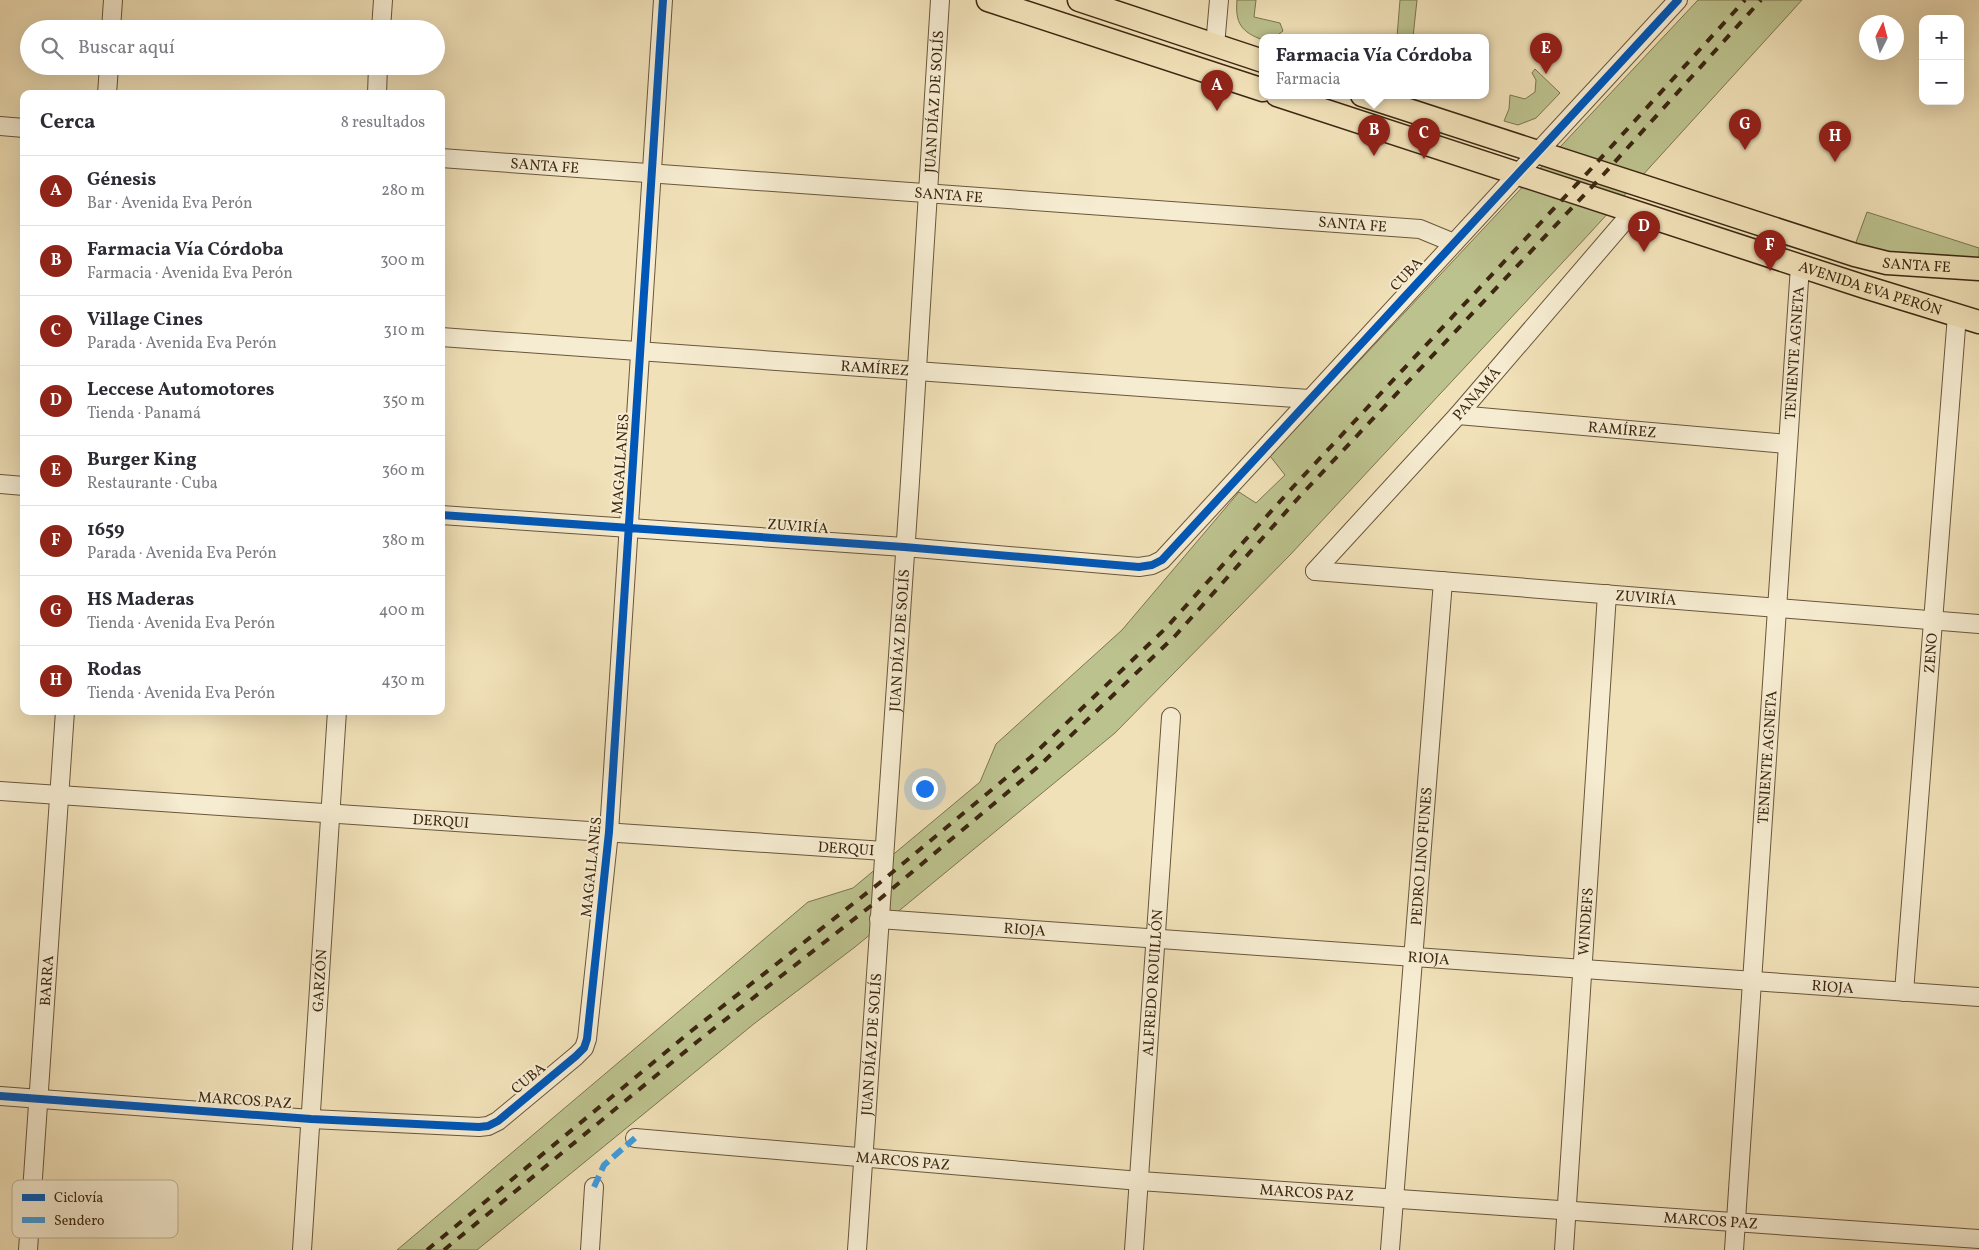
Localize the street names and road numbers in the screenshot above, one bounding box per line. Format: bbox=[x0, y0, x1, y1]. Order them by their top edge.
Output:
street label: JUAN DÍAZ DE SOLÍS bbox=[921, 30, 950, 174]
street label: SANTA FE bbox=[510, 154, 580, 180]
street label: SANTA FE bbox=[914, 183, 984, 209]
street label: SANTA FE bbox=[1317, 213, 1388, 239]
street label: CUBA bbox=[1386, 253, 1428, 297]
street label: SANTA FE bbox=[1880, 253, 1952, 279]
street label: AVENIDA EVA PERÓN bbox=[1796, 257, 1944, 322]
street label: TENIENTE AGNETA bbox=[1781, 285, 1811, 421]
street label: RAMÍREZ bbox=[840, 357, 910, 382]
street label: PANAMÁ bbox=[1449, 363, 1507, 426]
street label: MAGALLANES bbox=[607, 413, 635, 515]
street label: RAMÍREZ bbox=[1587, 417, 1657, 444]
street label: ZUVIRÍA bbox=[767, 515, 830, 540]
street label: JUAN DÍAZ DE SOLÍS bbox=[885, 569, 916, 712]
street label: ZUVIRÍA bbox=[1614, 586, 1678, 612]
street label: ZENO bbox=[1920, 632, 1944, 674]
street label: TENIENTE AGNETA bbox=[1754, 689, 1784, 825]
street label: PEDRO LINO FUNES bbox=[1407, 786, 1439, 926]
street label: DERQUI bbox=[412, 810, 470, 835]
street label: MAGALLANES bbox=[577, 816, 608, 919]
street label: DERQUI bbox=[817, 838, 875, 862]
street label: WINDEFS bbox=[1574, 887, 1600, 957]
street label: ALFREDO ROUILLÓN bbox=[1138, 909, 1170, 1057]
street label: RIOJA bbox=[1003, 919, 1047, 943]
street label: RIOJA bbox=[1407, 948, 1451, 971]
street label: GARZÓN bbox=[308, 949, 334, 1013]
street label: BARRA bbox=[36, 954, 60, 1007]
street label: JUAN DÍAZ DE SOLÍS bbox=[857, 973, 888, 1116]
street label: RIOJA bbox=[1811, 976, 1855, 1000]
street label: CUBA bbox=[507, 1058, 551, 1100]
street label: MARCOS PAZ bbox=[197, 1088, 293, 1115]
street label: MARCOS PAZ bbox=[855, 1148, 951, 1177]
street label: MARCOS PAZ bbox=[1259, 1180, 1355, 1208]
street label: MARCOS PAZ bbox=[1663, 1208, 1759, 1236]

